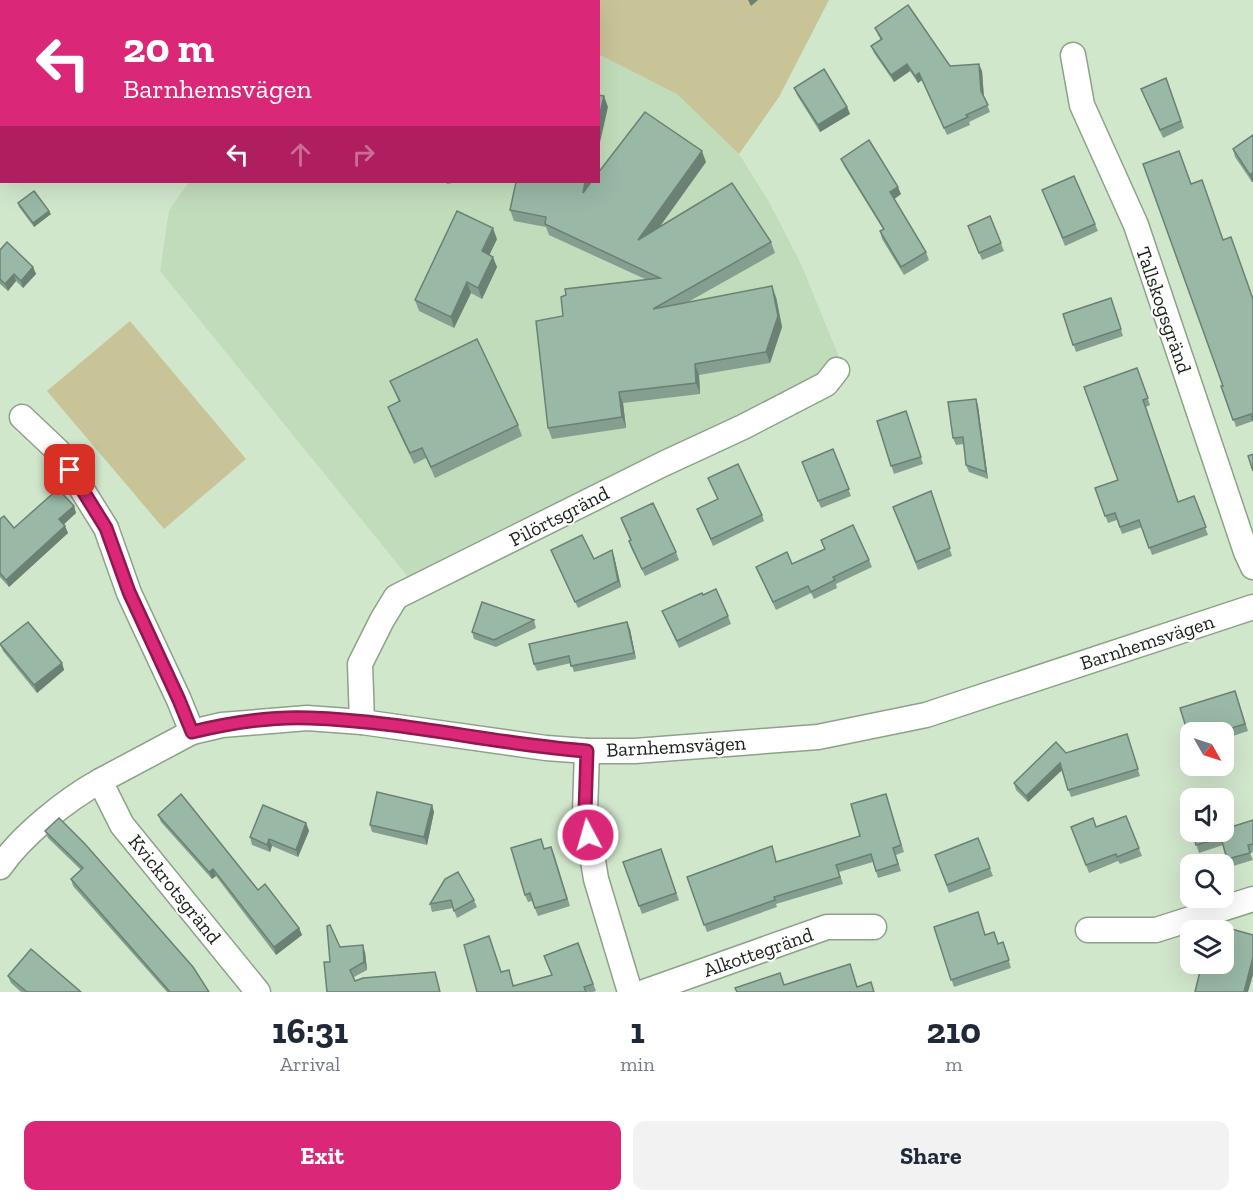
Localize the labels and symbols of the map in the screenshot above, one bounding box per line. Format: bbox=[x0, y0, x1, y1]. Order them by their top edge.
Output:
street label: Tallskogsgränd bbox=[1131, 244, 1197, 377]
pin bbox=[44, 444, 95, 495]
street label: Pilörtsgränd bbox=[505, 481, 613, 551]
street label: Barnhemsvägen bbox=[1077, 609, 1218, 675]
north arrow bbox=[1180, 722, 1234, 776]
street label: Barnhemsvägen bbox=[606, 730, 747, 762]
position arrow bbox=[556, 803, 620, 867]
street label: Kvickrotsgränd bbox=[124, 830, 226, 948]
street label: Alkottegränd bbox=[700, 922, 816, 982]

